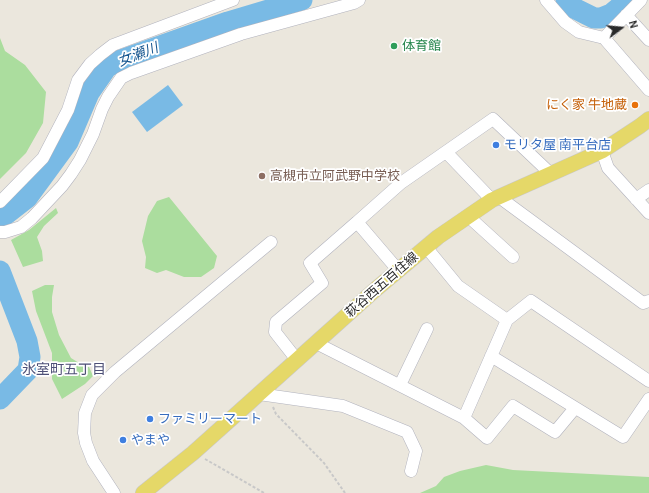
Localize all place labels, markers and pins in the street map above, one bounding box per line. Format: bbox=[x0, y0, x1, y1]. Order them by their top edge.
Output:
place label: 体育館 bbox=[402, 38, 441, 54]
marker: 体育館 bbox=[389, 41, 399, 51]
place label: にく家 牛地蔵 bbox=[546, 97, 627, 113]
marker: にく家 牛地蔵 bbox=[630, 100, 640, 110]
place label: モリタ屋 南平台店 bbox=[504, 137, 611, 153]
marker: モリタ屋 南平台店 bbox=[491, 140, 501, 150]
place label: 高槻市立阿武野中学校 bbox=[270, 168, 400, 184]
marker: 高槻市立阿武野中学校 bbox=[257, 171, 267, 181]
place label: ファミリーマート bbox=[158, 411, 262, 427]
marker: ファミリーマート bbox=[145, 414, 155, 424]
place label: やまや bbox=[131, 432, 170, 448]
marker: やまや bbox=[118, 435, 128, 445]

